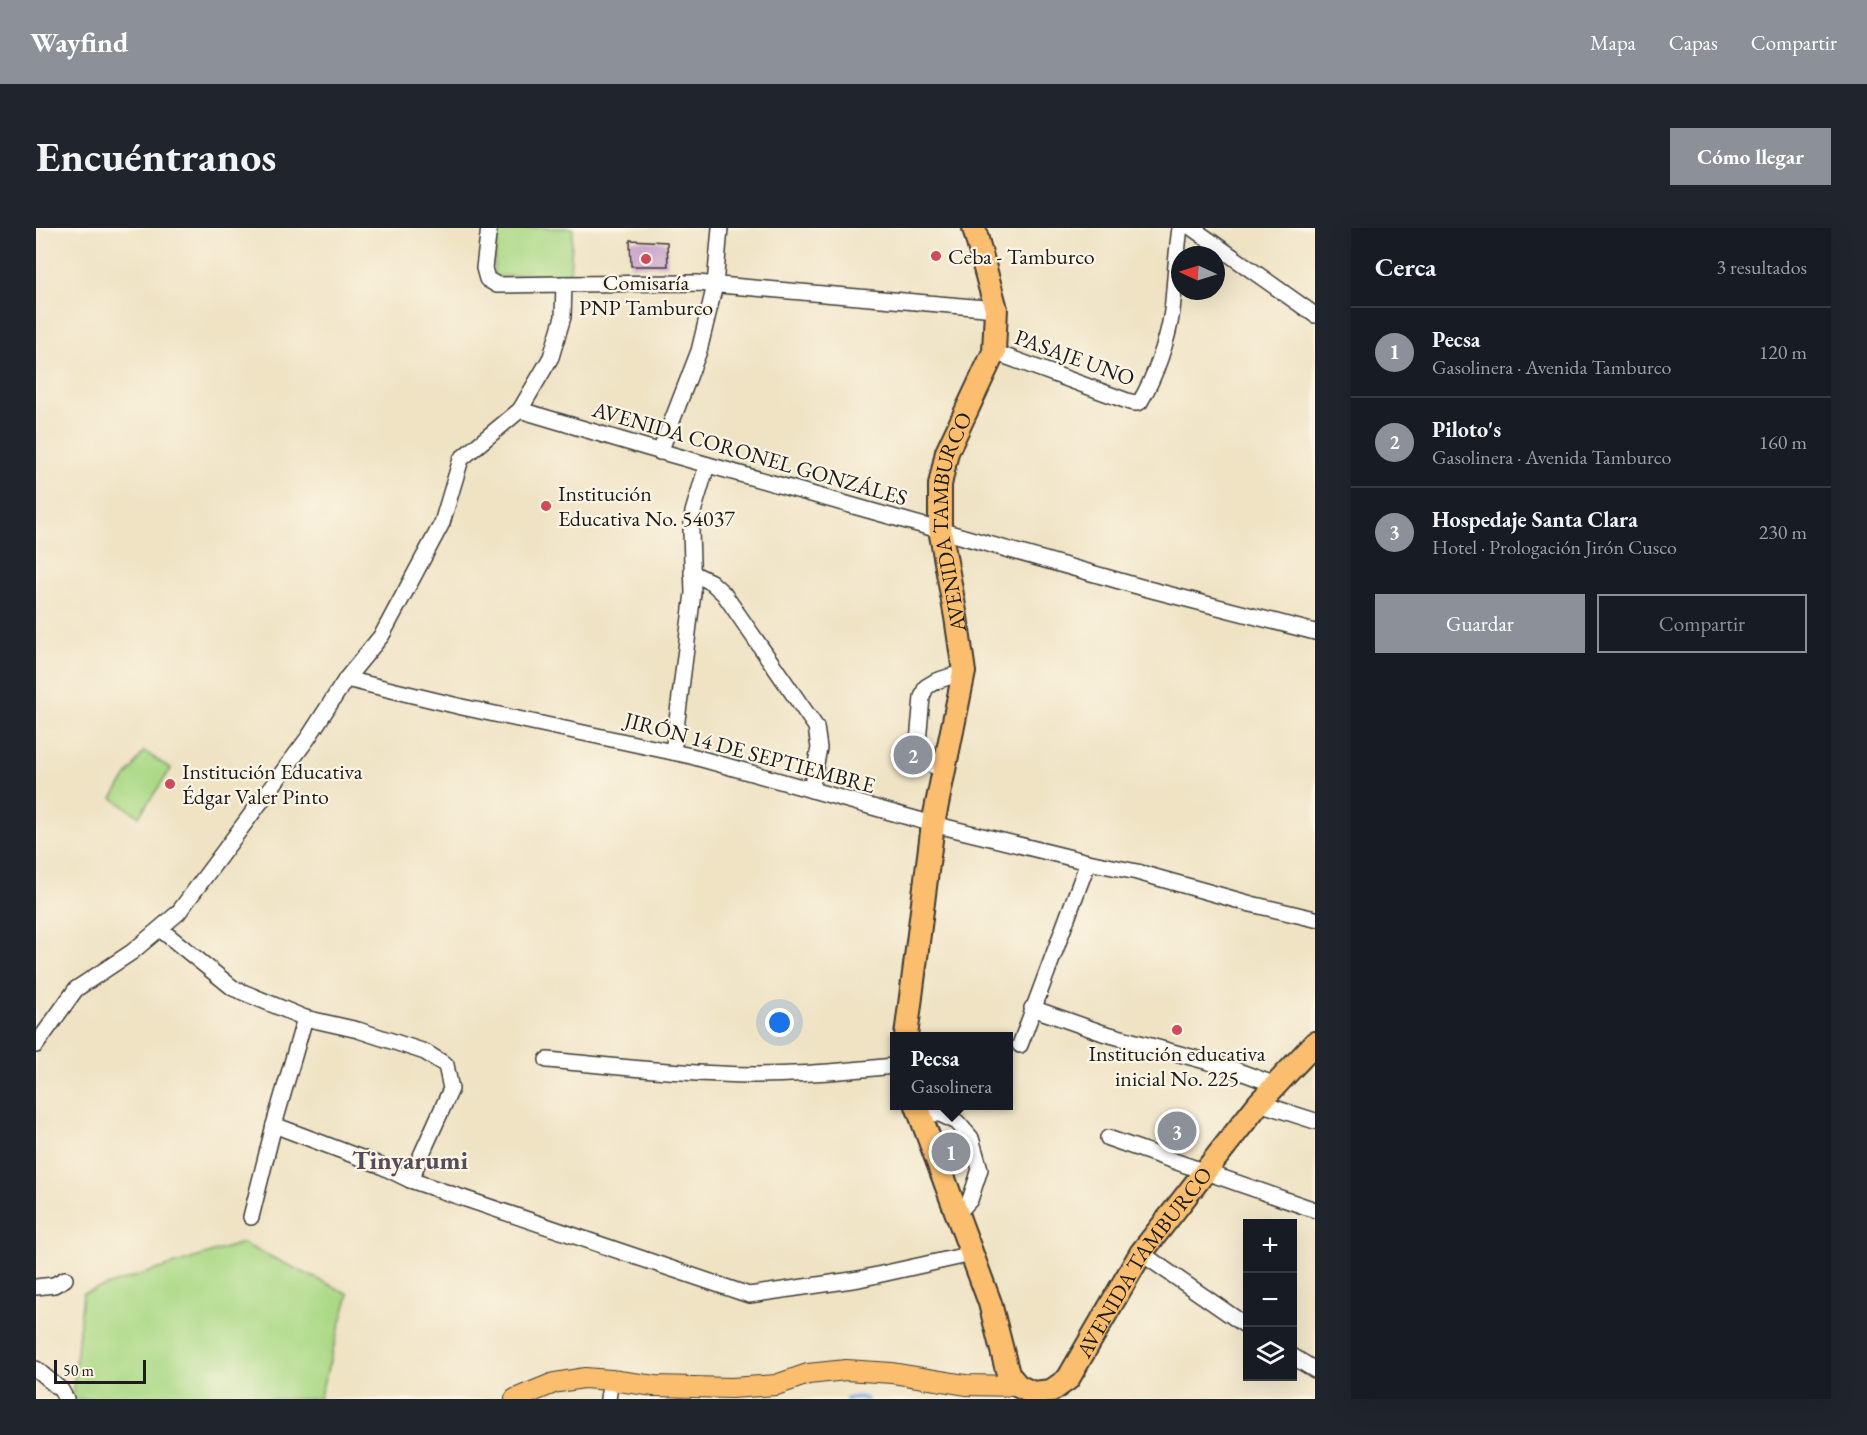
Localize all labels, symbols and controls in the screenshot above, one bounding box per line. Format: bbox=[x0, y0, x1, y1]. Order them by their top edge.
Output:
text: Wayfind bbox=[30, 24, 128, 60]
text: Mapa bbox=[1590, 29, 1636, 56]
text: Capas bbox=[1669, 29, 1718, 56]
text: Compartir bbox=[1751, 29, 1837, 56]
button: Cómo llegar bbox=[1670, 128, 1831, 185]
text: Encuéntranos bbox=[36, 129, 276, 184]
place label: Ceba - Tamburco bbox=[948, 242, 1095, 271]
north arrow bbox=[1171, 246, 1225, 300]
marker: Ceba - Tamburco bbox=[929, 249, 943, 263]
text: Cerca bbox=[1375, 250, 1436, 284]
marker: Comisaría PNP Tamburco bbox=[639, 252, 653, 266]
text: 3 resultados bbox=[1716, 254, 1807, 280]
place label: Comisaría PNP Tamburco bbox=[579, 268, 713, 322]
street label: PASAJE UNO bbox=[1011, 322, 1139, 393]
text: Pecsa bbox=[1432, 325, 1480, 354]
text: 1 bbox=[1389, 339, 1400, 365]
text: 120 m bbox=[1759, 339, 1807, 365]
text: Gasolinera · Avenida Tamburco bbox=[1432, 354, 1671, 380]
street label: AVENIDA CORONEL GONZÁLES bbox=[588, 394, 911, 512]
street label: AVENIDA TAMBURCO bbox=[926, 407, 979, 635]
text: Piloto's bbox=[1432, 415, 1501, 444]
text: 2 bbox=[1389, 429, 1400, 455]
text: 160 m bbox=[1759, 429, 1807, 455]
text: Gasolinera · Avenida Tamburco bbox=[1432, 444, 1671, 470]
place label: Institución Educativa No. 54037 bbox=[558, 479, 735, 533]
marker: Institución Educativa No. 54037 bbox=[539, 499, 553, 513]
text: Hospedaje Santa Clara bbox=[1432, 505, 1638, 534]
text: 3 bbox=[1389, 519, 1400, 545]
text: 230 m bbox=[1759, 519, 1807, 545]
text: Hotel · Prologación Jirón Cusco bbox=[1432, 534, 1677, 560]
button: Guardar bbox=[1375, 594, 1585, 653]
button: Compartir bbox=[1597, 594, 1807, 653]
street label: JIRÓN 14 DE SEPTIEMBRE bbox=[619, 705, 878, 800]
pin: 2 bbox=[894, 732, 932, 778]
place label: Institución Educativa Édgar Valer Pinto bbox=[182, 757, 363, 811]
marker: Institución Educativa Édgar Valer Pinto bbox=[163, 777, 177, 791]
your location bbox=[765, 1008, 794, 1037]
marker: Institución educativa inicial No. 225 bbox=[1170, 1023, 1184, 1037]
popup bbox=[890, 1032, 1013, 1110]
place label: Institución educativa inicial No. 225 bbox=[1088, 1039, 1266, 1093]
text: Pecsa bbox=[911, 1044, 959, 1073]
text: Gasolinera bbox=[911, 1073, 992, 1099]
pin: 3 bbox=[1158, 1108, 1196, 1154]
pin: 1 bbox=[932, 1130, 970, 1174]
district label: Tinyarumi bbox=[352, 1143, 468, 1177]
street label: AVENIDA TAMBURCO bbox=[1069, 1161, 1219, 1364]
map controls bbox=[1243, 1219, 1297, 1381]
button: + bbox=[1243, 1219, 1297, 1273]
button: − bbox=[1243, 1273, 1297, 1327]
button: layers bbox=[1243, 1327, 1297, 1381]
scale bar bbox=[54, 1357, 146, 1384]
text: 50 m bbox=[63, 1360, 94, 1381]

